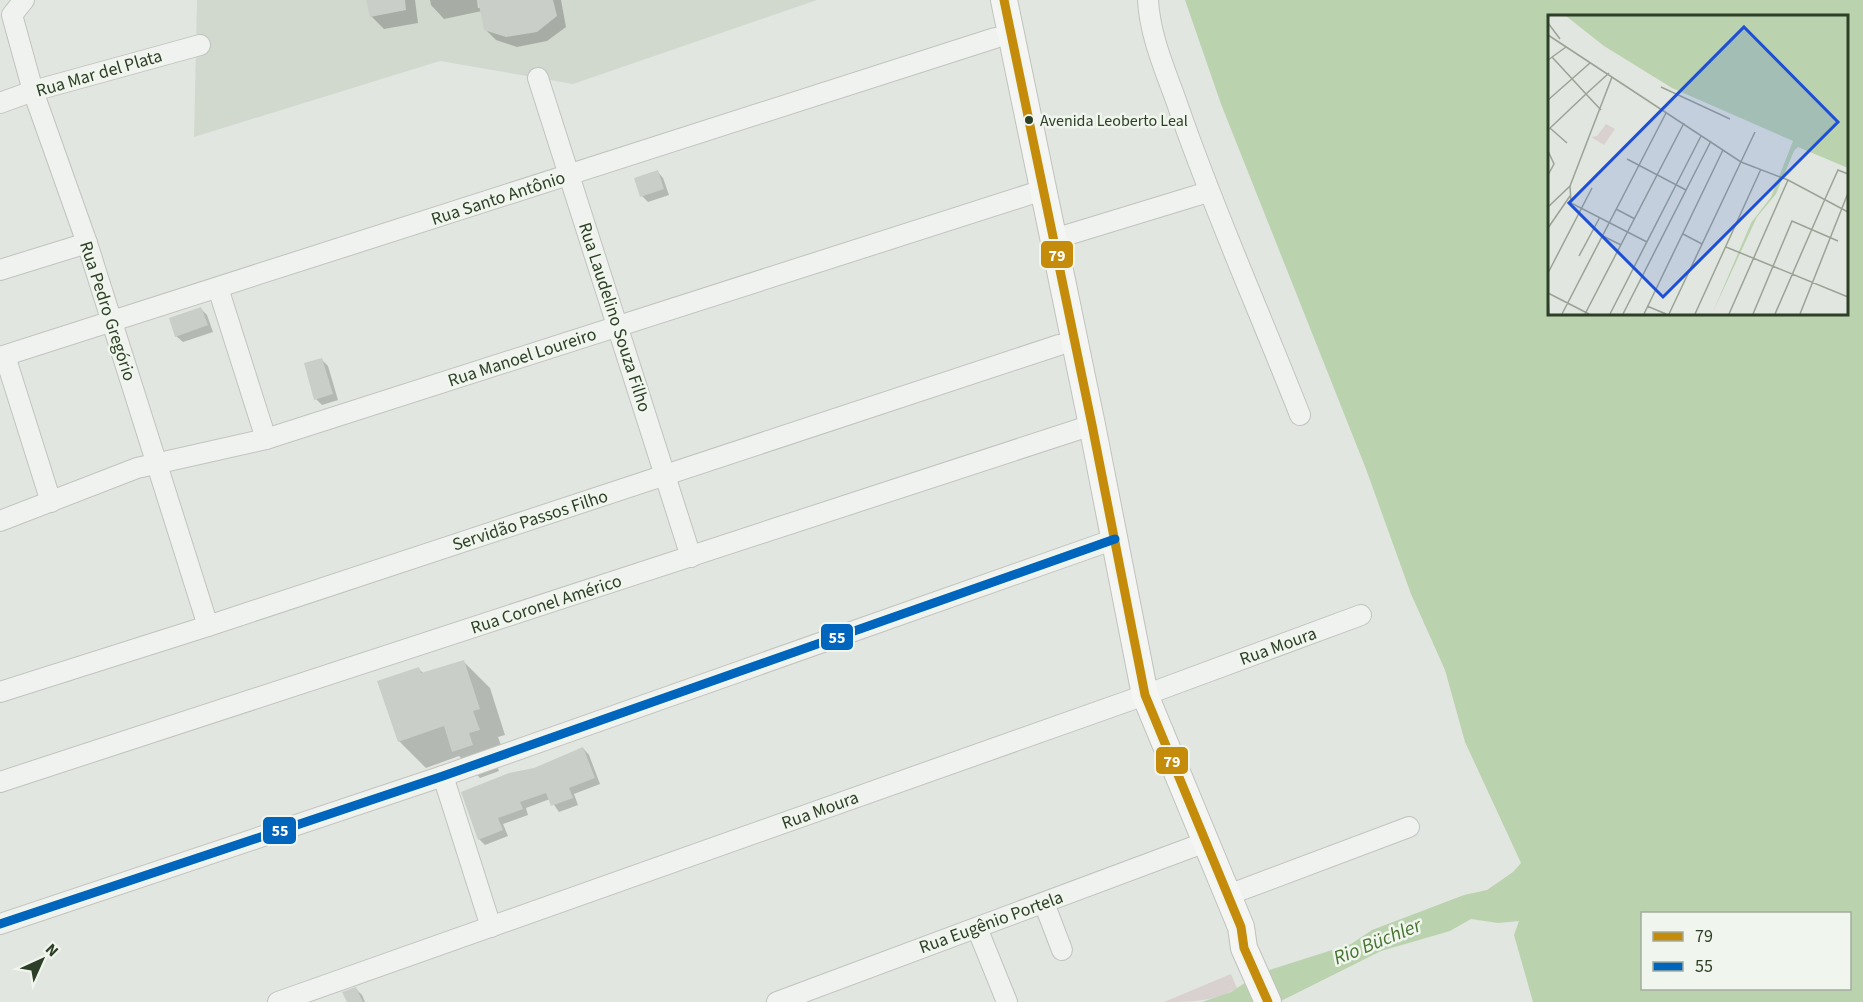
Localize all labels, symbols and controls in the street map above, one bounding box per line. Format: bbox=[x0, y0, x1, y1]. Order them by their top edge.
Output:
inset map bbox=[1548, 15, 1848, 315]
street label: Rua Mar del Plata bbox=[33, 44, 165, 103]
place label: Avenida Leoberto Leal bbox=[1040, 110, 1188, 132]
marker: Avenida Leoberto Leal bbox=[1023, 114, 1035, 126]
street label: Rua Santo Antônio bbox=[428, 165, 568, 232]
street label: Rua Laudelino Souza Filho bbox=[572, 219, 657, 415]
street label: Rua Pedro Gregório bbox=[73, 238, 142, 384]
line badge: 79 bbox=[1040, 240, 1074, 269]
text: 79 bbox=[1049, 245, 1065, 267]
street label: Rua Manoel Loureiro bbox=[445, 322, 600, 393]
street label: Servidão Passos Filho bbox=[449, 483, 611, 557]
street label: Rua Coronel Américo bbox=[467, 568, 625, 641]
street label: Rua Moura bbox=[1236, 621, 1320, 672]
line badge: 55 bbox=[820, 623, 854, 651]
text: 55 bbox=[829, 627, 845, 649]
line badge: 79 bbox=[1155, 746, 1189, 775]
text: 79 bbox=[1164, 751, 1180, 773]
street label: Rua Moura bbox=[778, 785, 862, 836]
line badge: 55 bbox=[262, 816, 297, 845]
text: 55 bbox=[272, 820, 288, 842]
street label: Rua Eugênio Portela bbox=[916, 885, 1067, 960]
water label: Rio Büchler bbox=[1329, 911, 1427, 972]
legend bbox=[1641, 912, 1851, 990]
text: 79 bbox=[1695, 924, 1713, 949]
north arrow bbox=[12, 930, 72, 990]
text: N bbox=[40, 939, 63, 962]
text: 55 bbox=[1695, 954, 1713, 979]

